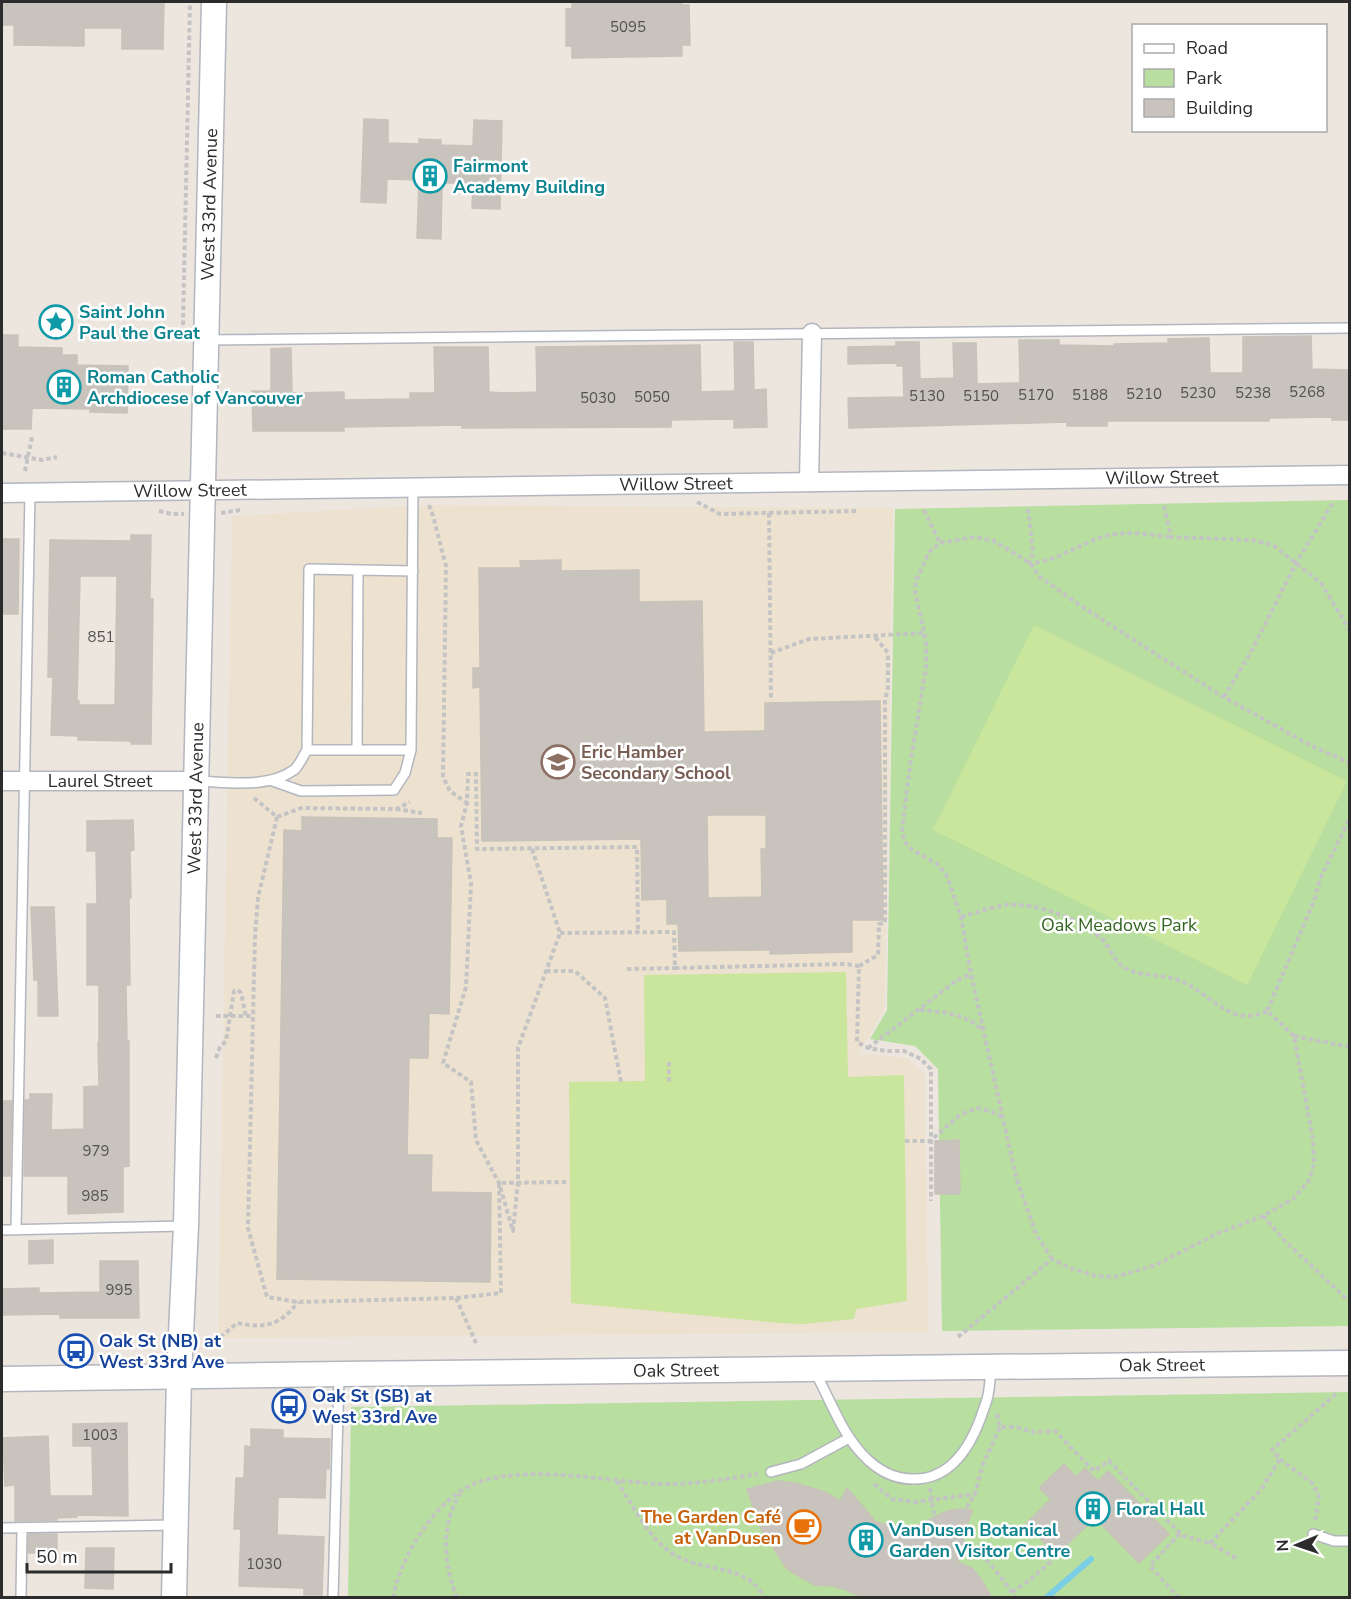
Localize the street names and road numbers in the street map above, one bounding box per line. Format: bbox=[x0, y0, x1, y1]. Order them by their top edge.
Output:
street label: West 33rd Avenue bbox=[196, 128, 223, 281]
street label: Willow Street bbox=[1105, 465, 1219, 490]
street label: Willow Street bbox=[619, 471, 734, 497]
street label: Willow Street bbox=[133, 478, 248, 503]
street label: West 33rd Avenue bbox=[182, 722, 210, 875]
street label: Laurel Street bbox=[48, 769, 153, 793]
street label: Oak Street bbox=[1119, 1353, 1206, 1378]
street label: Oak Street bbox=[633, 1358, 720, 1383]

